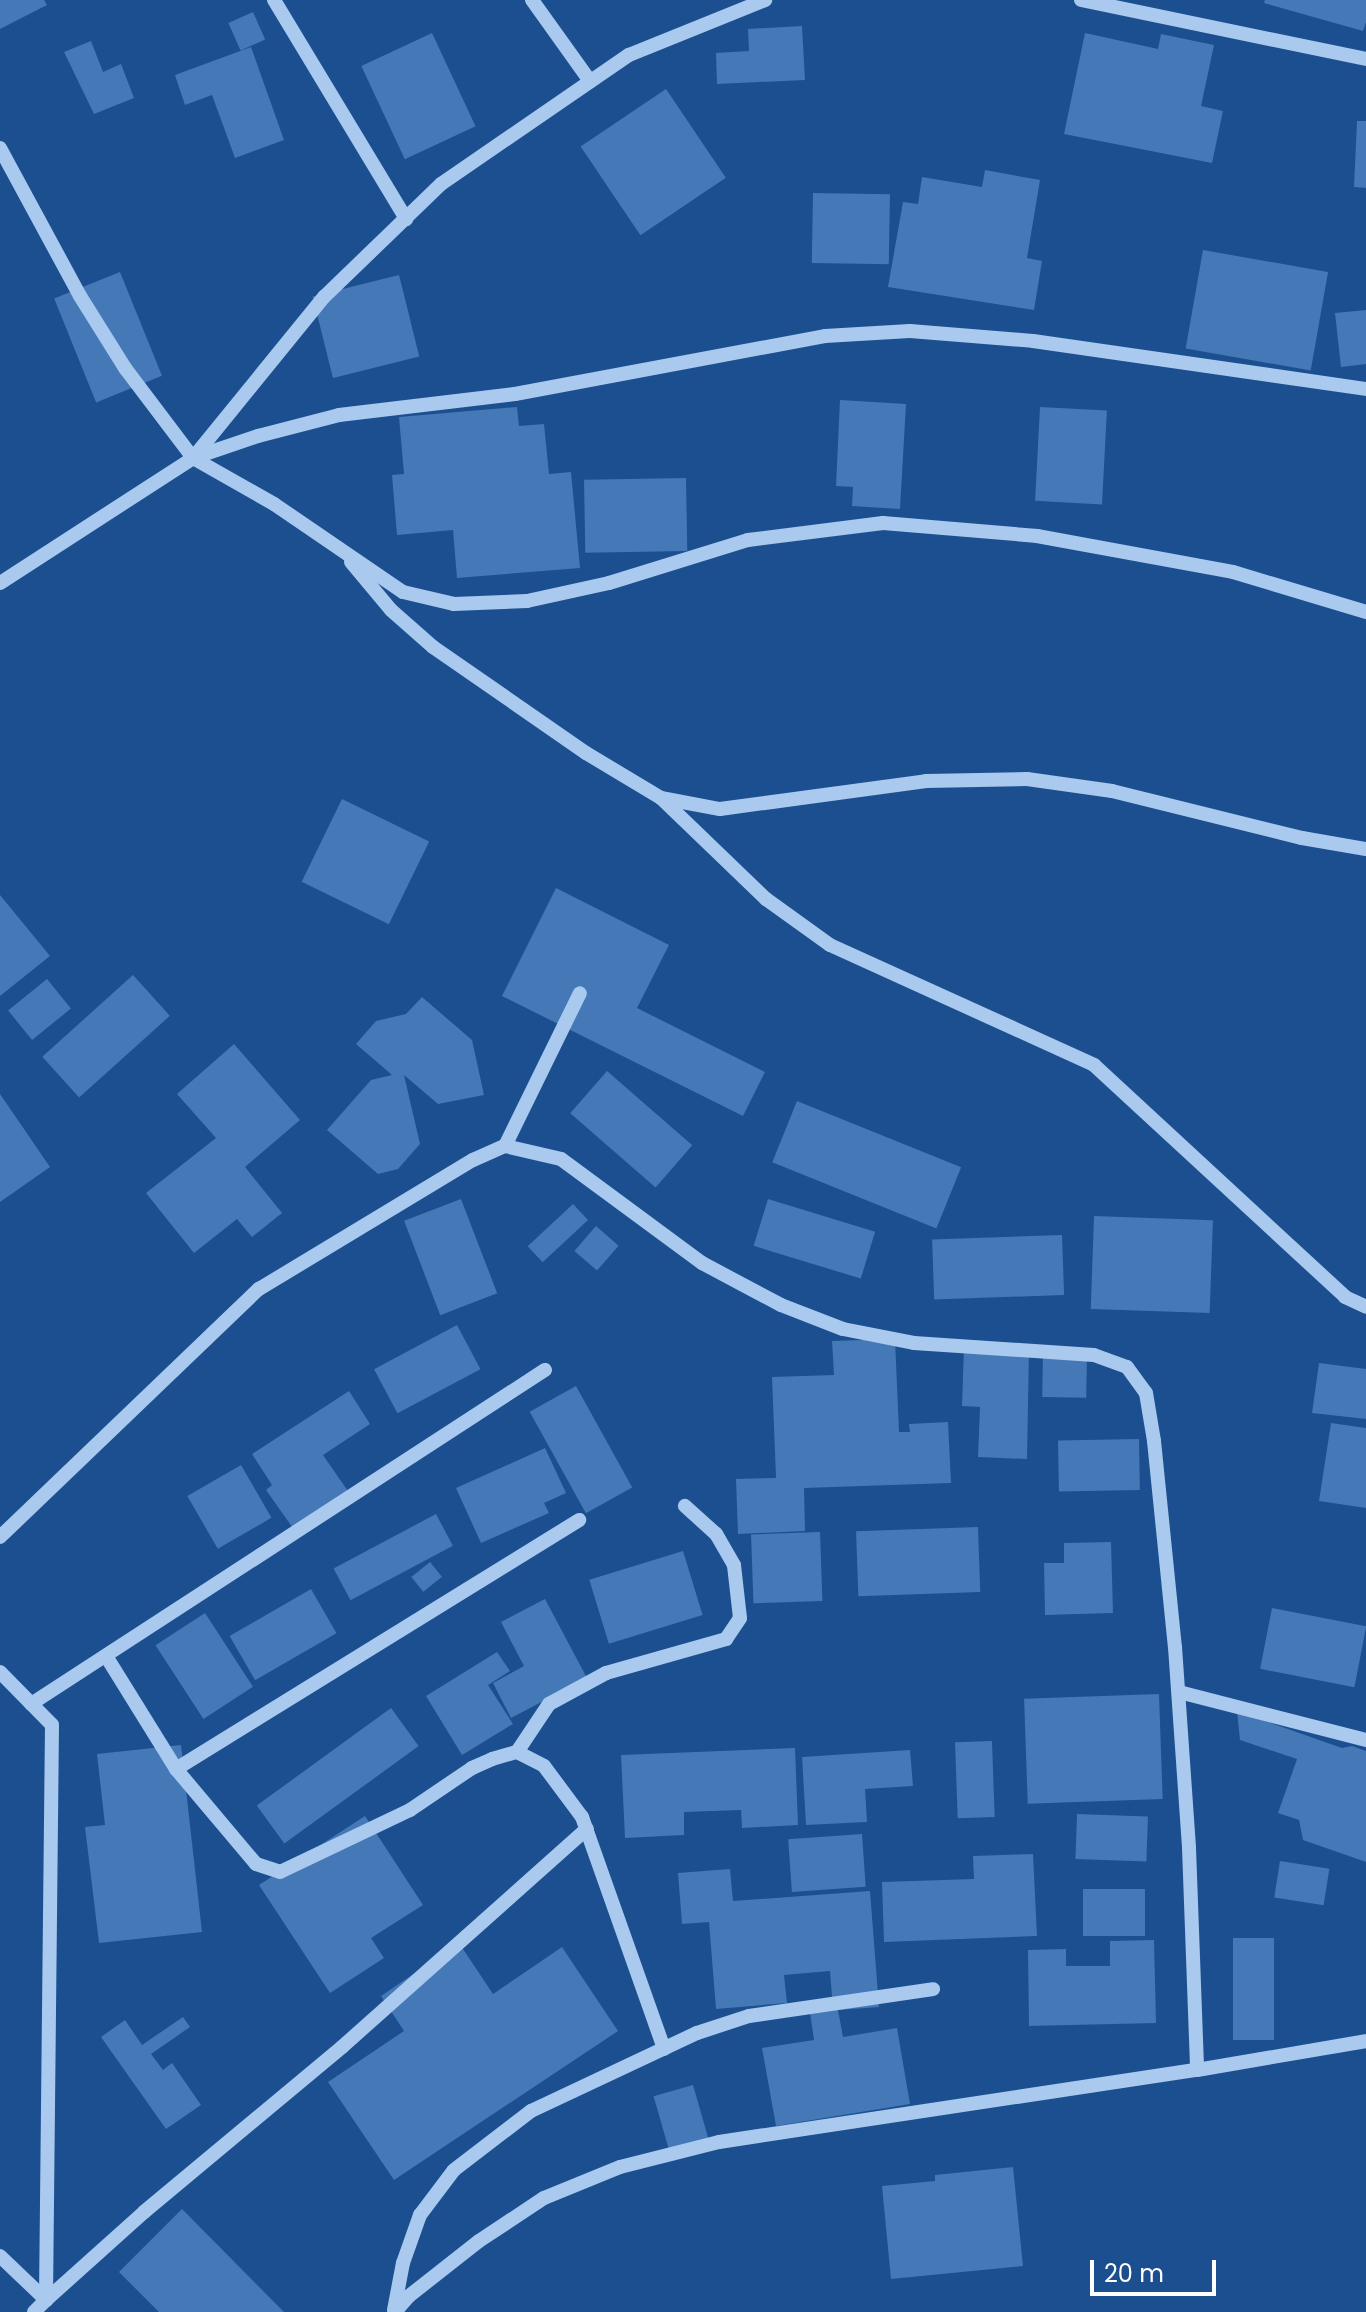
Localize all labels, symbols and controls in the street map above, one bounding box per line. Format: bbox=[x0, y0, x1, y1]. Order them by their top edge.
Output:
scale bar bbox=[1094, 2244, 1220, 2294]
text: 20 m bbox=[1104, 2257, 1164, 2290]

